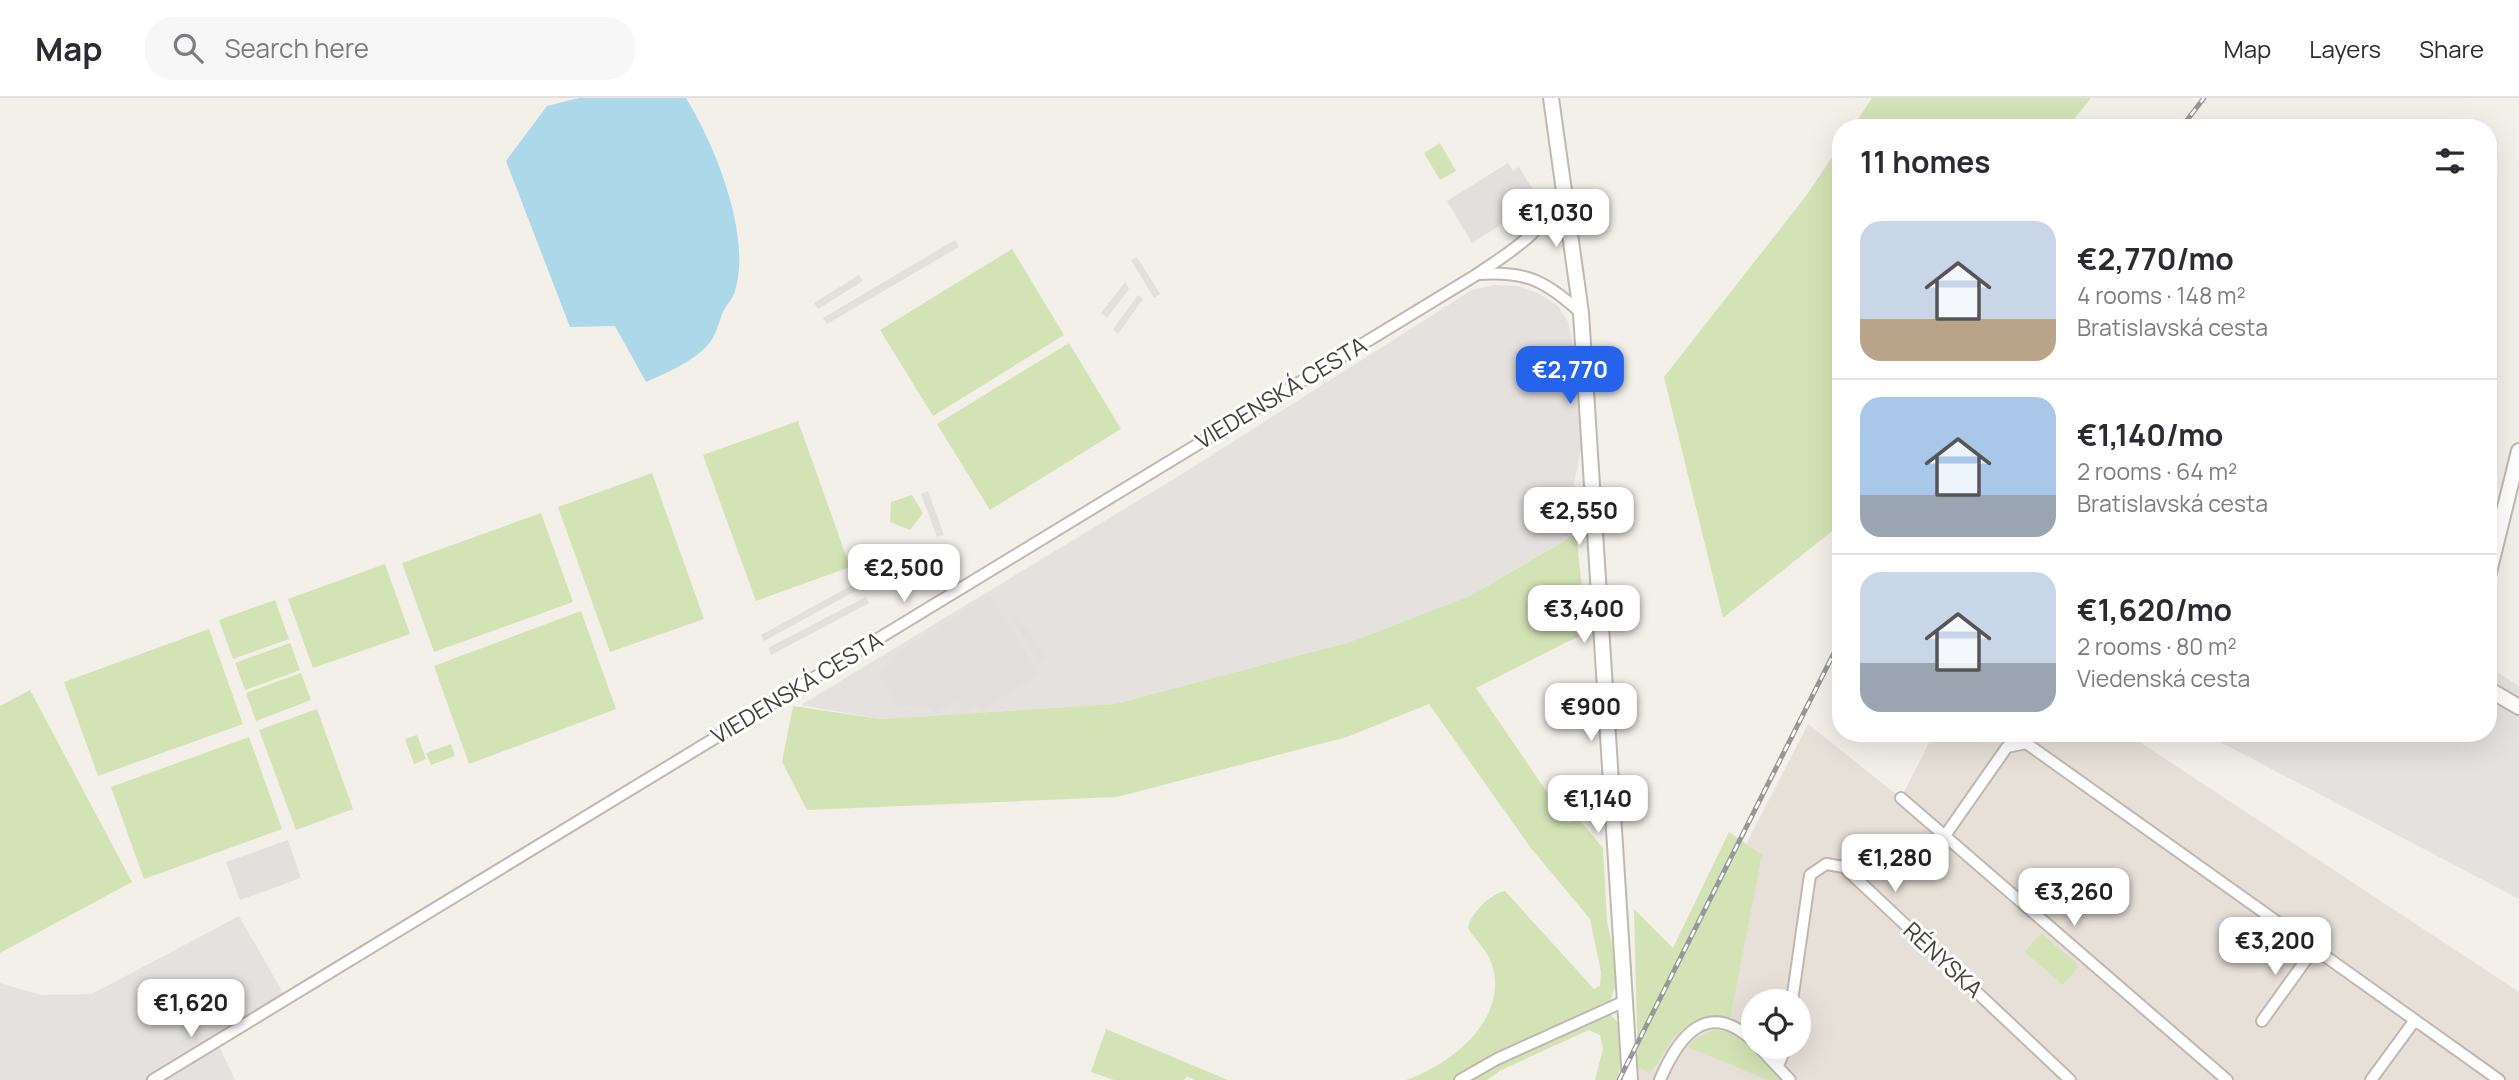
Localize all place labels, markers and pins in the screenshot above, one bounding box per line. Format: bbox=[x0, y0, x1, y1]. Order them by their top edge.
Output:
pin: €1,030 bbox=[1499, 190, 1613, 249]
pin: €2,770 bbox=[1513, 346, 1627, 406]
pin: €2,550 bbox=[1522, 488, 1636, 547]
pin: €2,500 bbox=[847, 545, 961, 604]
pin: €3,400 bbox=[1527, 586, 1641, 645]
pin: €900 bbox=[1550, 684, 1632, 743]
pin: €1,140 bbox=[1541, 776, 1655, 835]
pin: €1,280 bbox=[1838, 834, 1952, 894]
pin: €3,260 bbox=[2017, 868, 2131, 928]
pin: €3,200 bbox=[2218, 918, 2332, 977]
pin: €1,620 bbox=[134, 979, 248, 1039]

